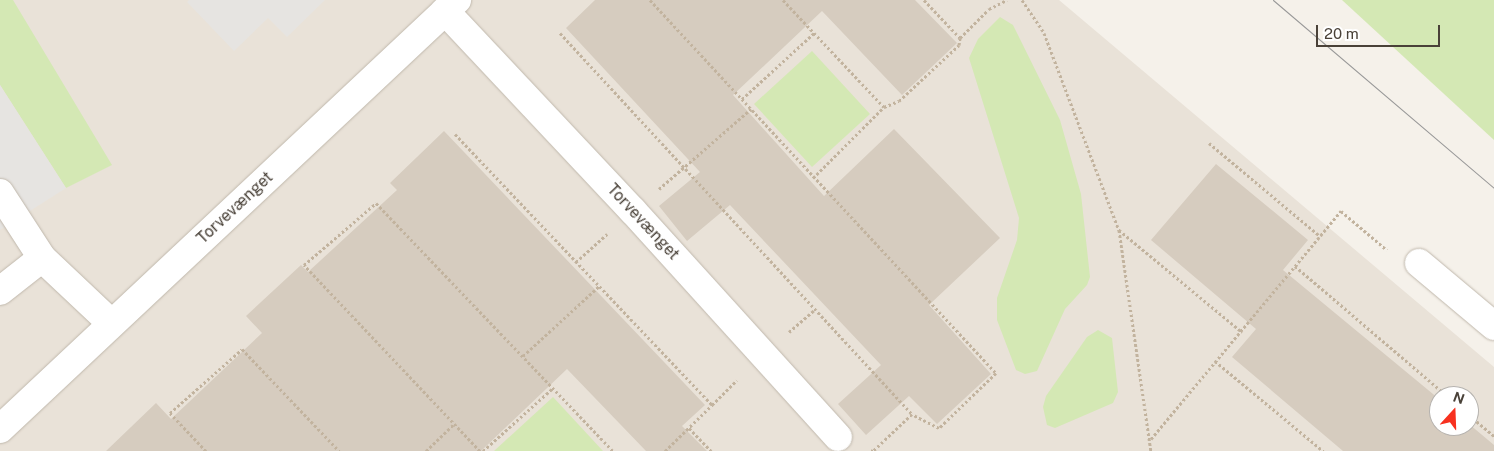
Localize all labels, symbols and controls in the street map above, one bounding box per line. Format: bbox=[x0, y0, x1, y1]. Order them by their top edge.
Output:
scale bar bbox=[1319, 15, 1443, 47]
text: 20 m bbox=[1324, 25, 1359, 42]
street label: Torvevænget bbox=[193, 168, 277, 248]
street label: Torvevænget bbox=[603, 180, 683, 264]
north arrow bbox=[1429, 386, 1479, 436]
text: N bbox=[1451, 388, 1467, 407]

